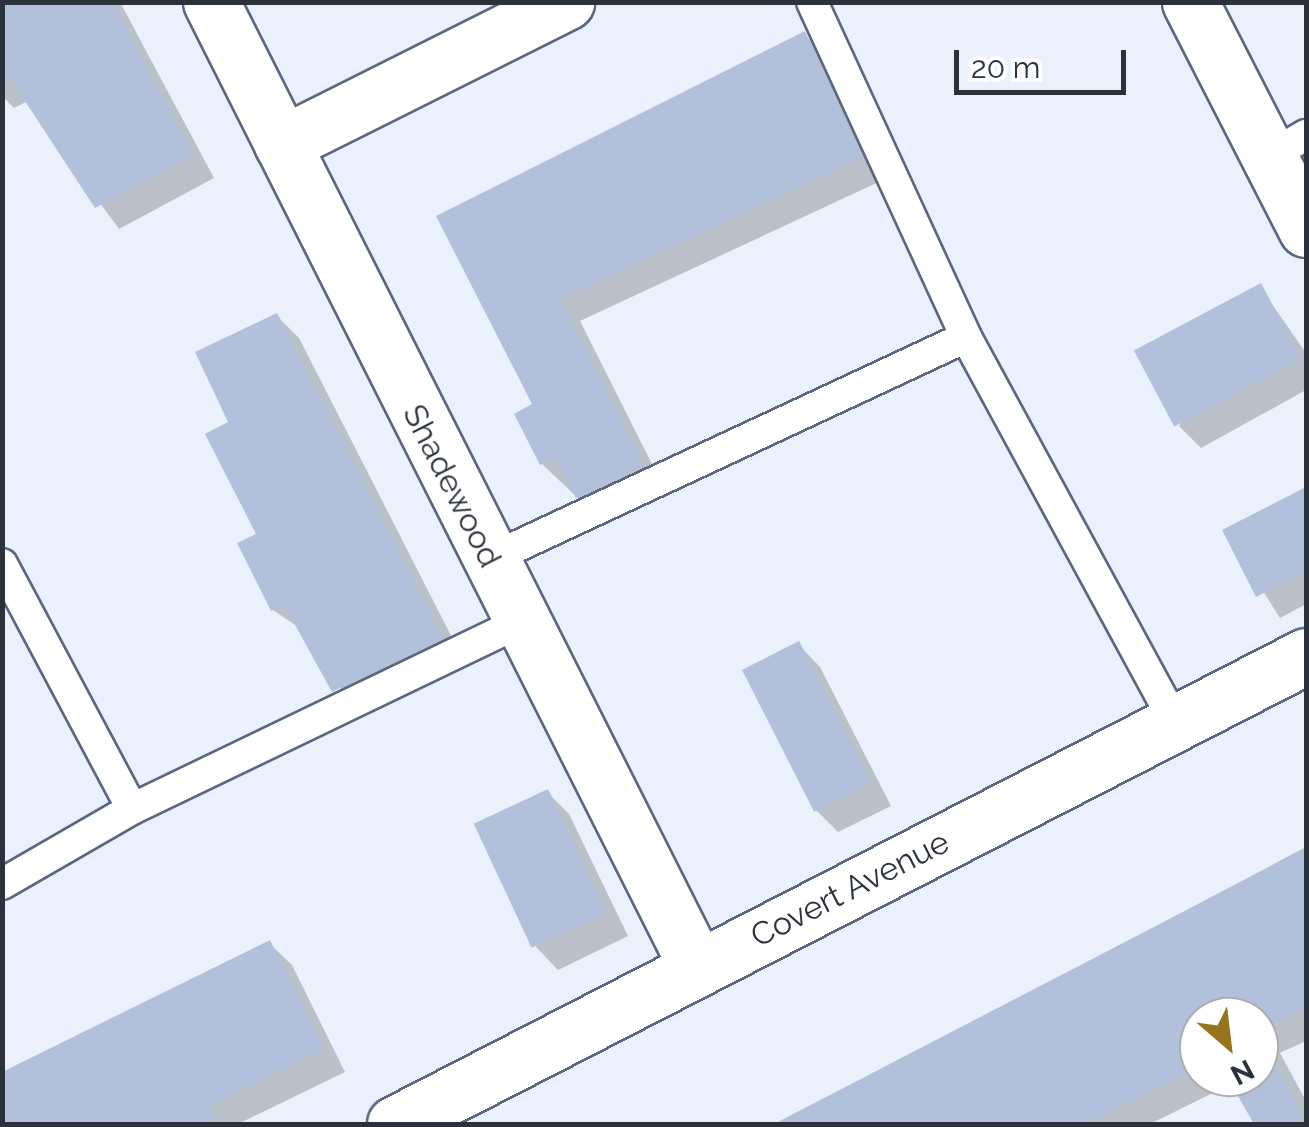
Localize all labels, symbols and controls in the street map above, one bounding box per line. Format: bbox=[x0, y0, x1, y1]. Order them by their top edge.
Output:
scale bar bbox=[959, 30, 1132, 92]
text: 20 m bbox=[971, 50, 1040, 85]
street label: Shadewood bbox=[395, 398, 509, 574]
street label: Covert Avenue bbox=[744, 822, 956, 956]
north arrow bbox=[1179, 997, 1279, 1097]
text: N bbox=[1225, 1053, 1260, 1092]

